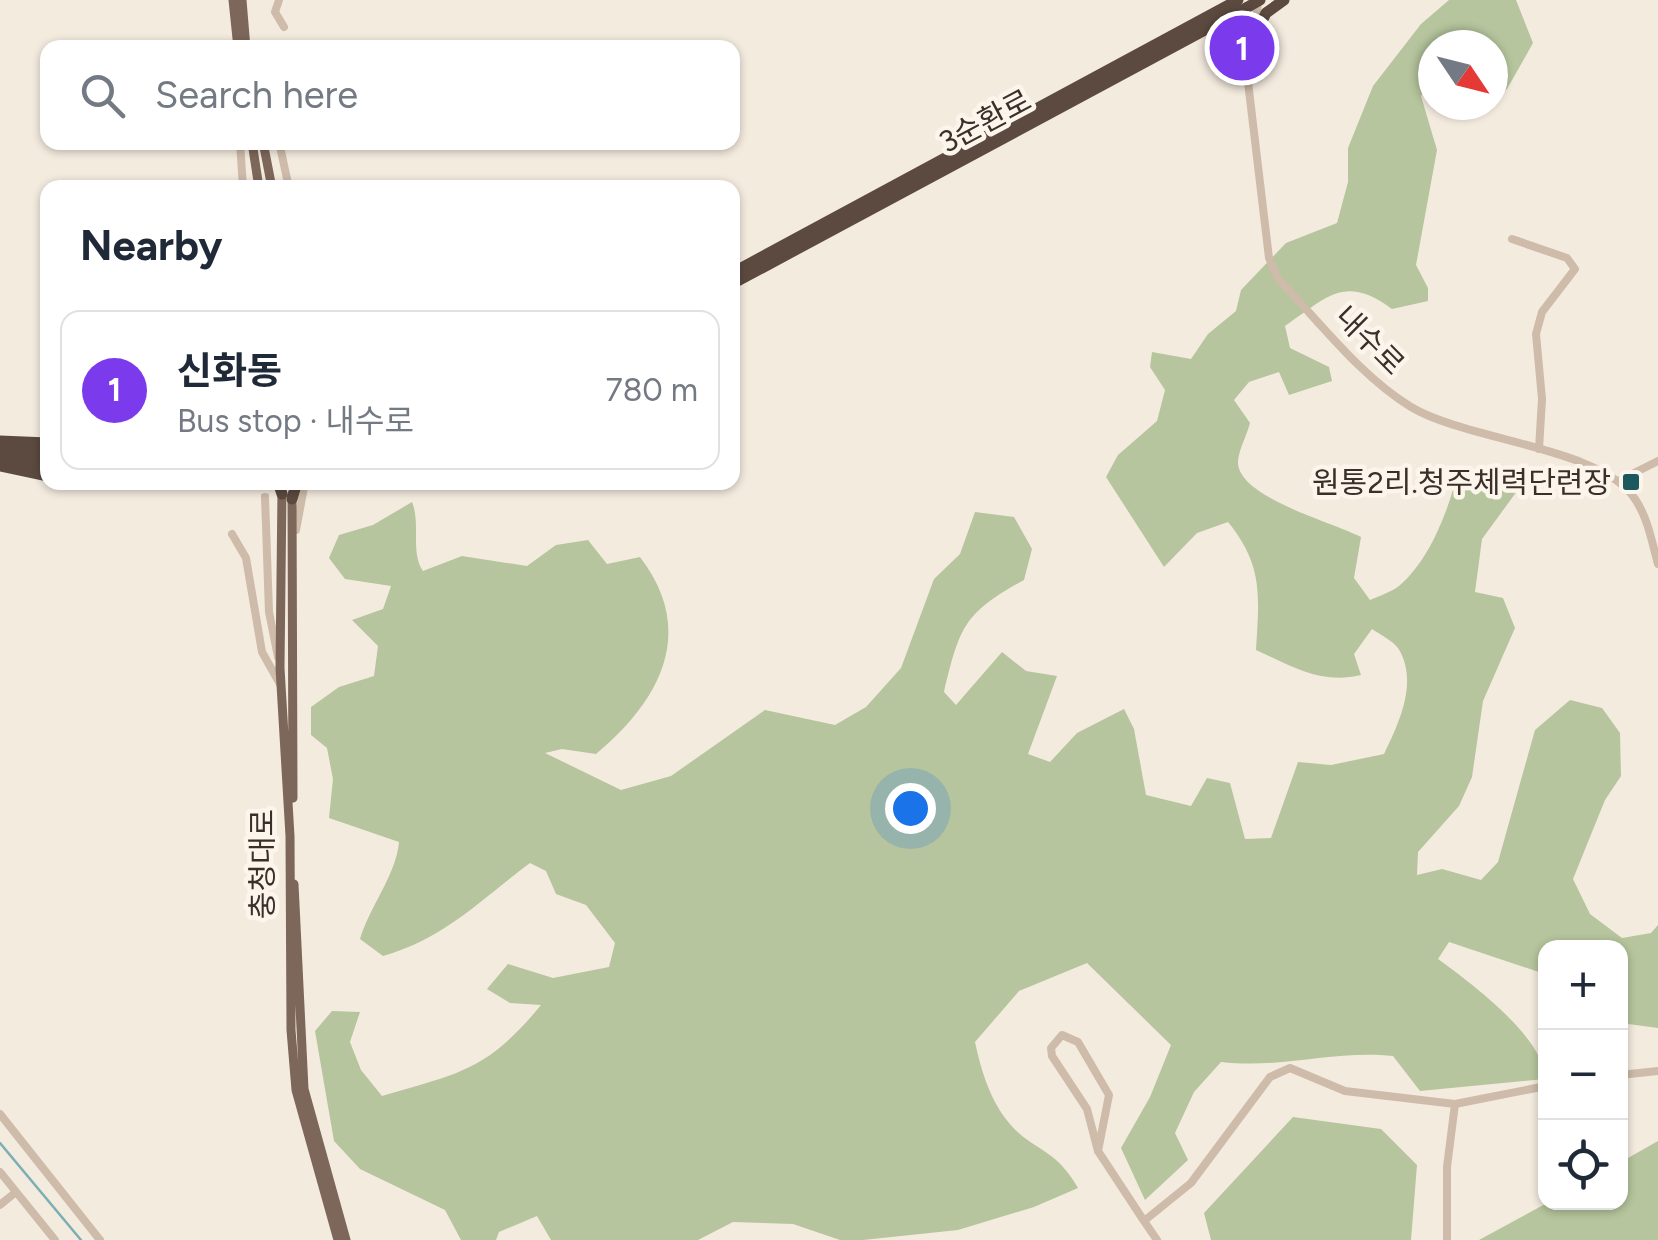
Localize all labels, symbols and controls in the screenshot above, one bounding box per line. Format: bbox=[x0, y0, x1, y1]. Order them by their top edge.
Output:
pin: 1 bbox=[1210, 10, 1274, 86]
north arrow bbox=[1418, 30, 1508, 120]
search box bbox=[40, 40, 740, 150]
icon: search bbox=[75, 68, 130, 123]
text: Search here bbox=[155, 72, 358, 118]
street label: 3순환로 bbox=[933, 81, 1037, 161]
text: Nearby bbox=[80, 220, 222, 271]
street label: 내수로 bbox=[1328, 298, 1412, 382]
text: 신화동 bbox=[177, 348, 282, 394]
text: 1 bbox=[108, 371, 121, 409]
text: 780 m bbox=[606, 371, 698, 409]
text: Bus stop · 내수로 bbox=[177, 402, 414, 440]
place label: 원통2리.청주체력단련장 bbox=[1312, 464, 1611, 501]
marker: 원통2리.청주체력단련장 bbox=[1620, 471, 1642, 493]
your location bbox=[885, 783, 936, 834]
street label: 충청대로 bbox=[244, 809, 281, 919]
map controls bbox=[1538, 940, 1628, 1210]
button: + bbox=[1538, 940, 1628, 1030]
button: − bbox=[1538, 1030, 1628, 1120]
button: locate bbox=[1538, 1120, 1628, 1210]

